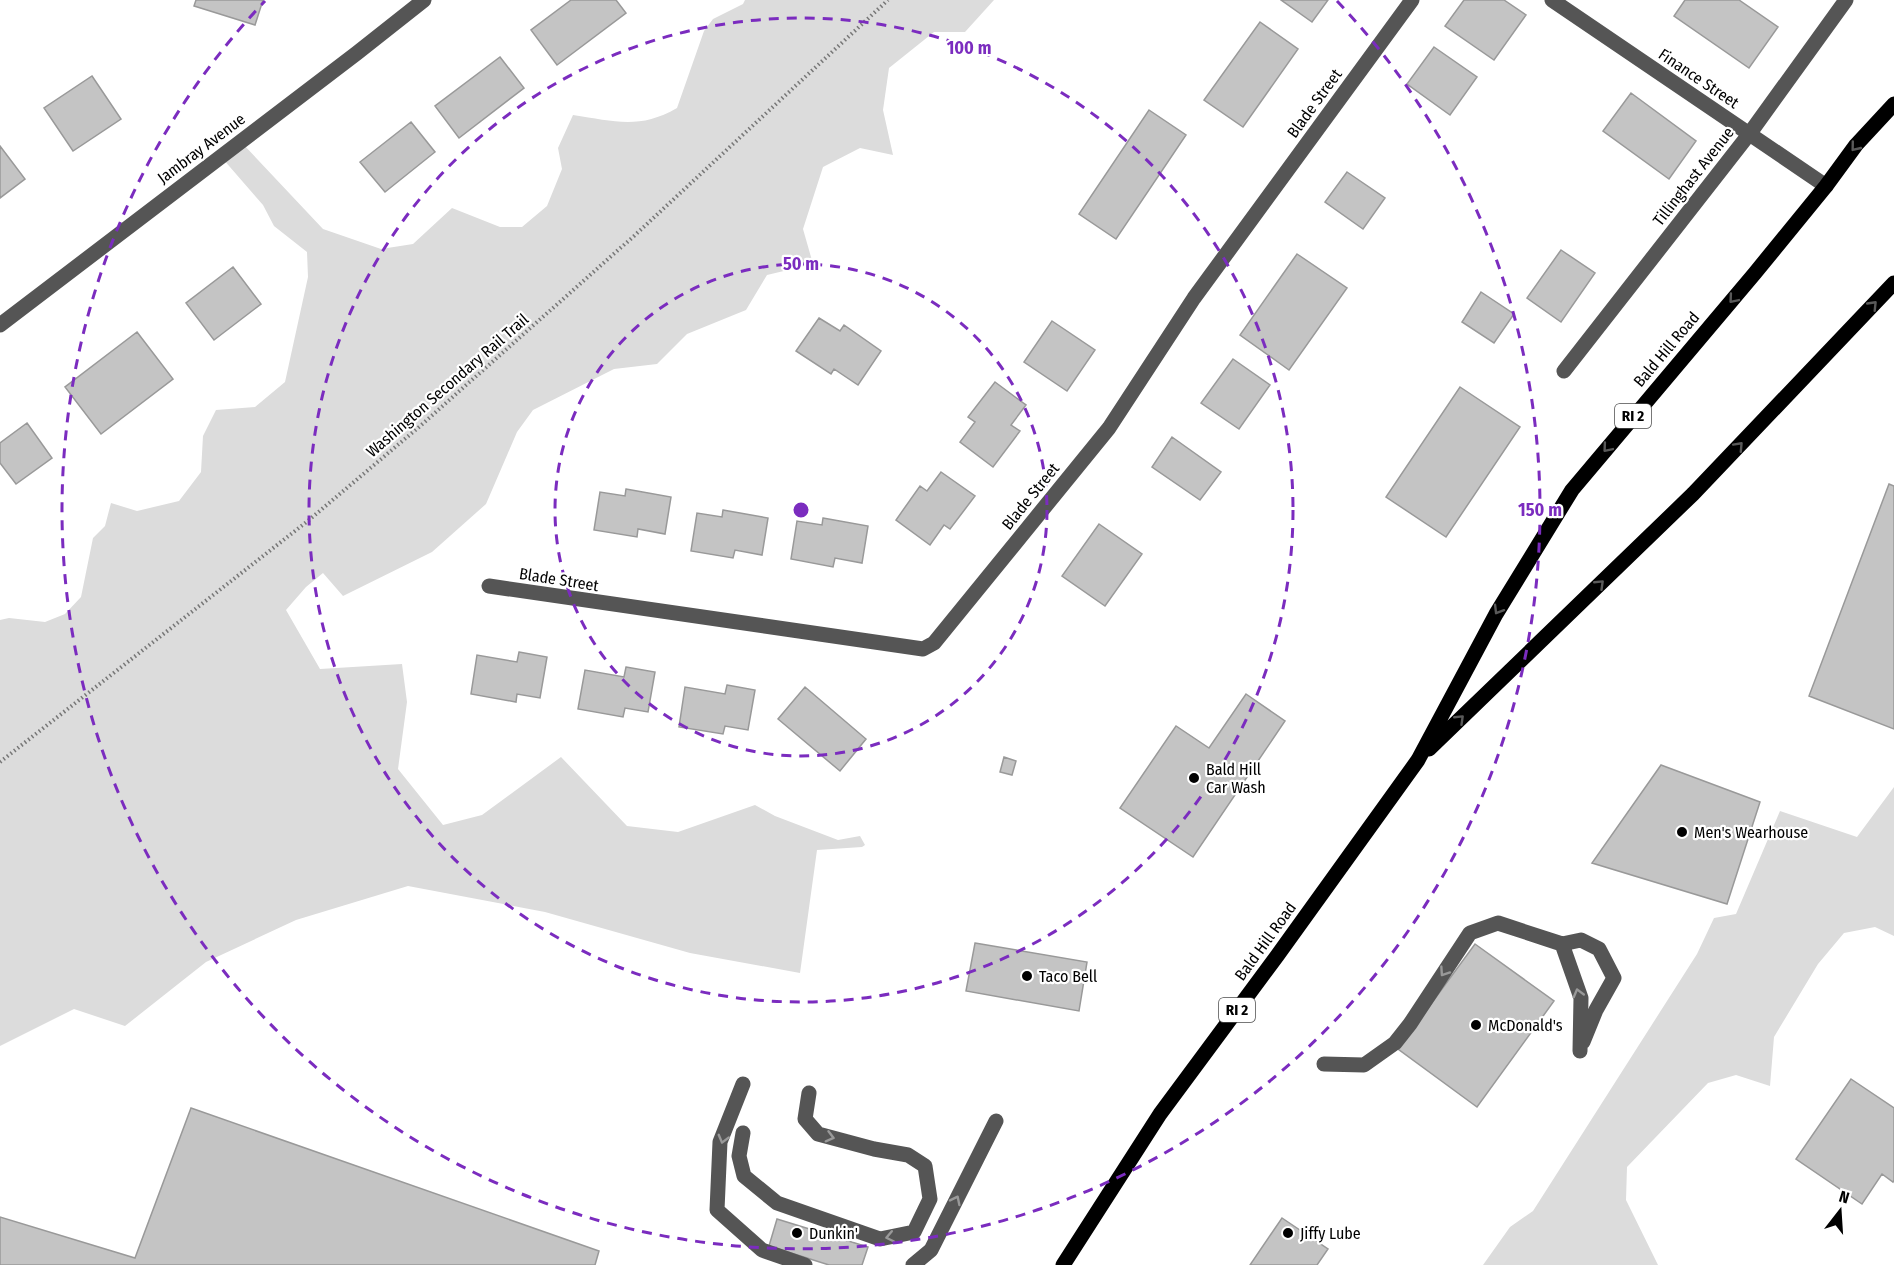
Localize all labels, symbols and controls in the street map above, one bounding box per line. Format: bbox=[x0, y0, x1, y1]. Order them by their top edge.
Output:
text: 100 m bbox=[947, 37, 991, 59]
street label: Finance Street bbox=[1655, 45, 1743, 113]
street label: Blade Street bbox=[1283, 65, 1346, 141]
street label: Jambray Avenue bbox=[154, 109, 249, 187]
street label: Tillinghast Avenue bbox=[1649, 123, 1738, 229]
one-way arrow bbox=[1851, 140, 1862, 151]
text: 50 m bbox=[783, 253, 819, 275]
one-way arrow bbox=[1729, 292, 1740, 303]
one-way arrow bbox=[1866, 301, 1877, 311]
street label: Bald Hill Road bbox=[1630, 308, 1703, 391]
street label: Washington Secondary Rail Trail bbox=[362, 310, 532, 461]
road number: RI 2 bbox=[1615, 404, 1651, 428]
one-way arrow bbox=[1603, 441, 1614, 452]
one-way arrow bbox=[1731, 442, 1742, 453]
street label: Blade Street bbox=[998, 459, 1064, 534]
text: 150 m bbox=[1518, 499, 1562, 521]
centre of rings bbox=[791, 500, 811, 520]
street label: Blade Street bbox=[518, 564, 601, 595]
one-way arrow bbox=[1593, 580, 1604, 591]
one-way arrow bbox=[1494, 604, 1506, 614]
one-way arrow bbox=[1454, 715, 1464, 726]
place label: Bald Hill Car Wash bbox=[1206, 760, 1266, 797]
marker: Bald Hill Car Wash bbox=[1187, 771, 1201, 785]
place label: Men's Wearhouse bbox=[1694, 823, 1808, 842]
marker: Men's Wearhouse bbox=[1675, 825, 1689, 839]
street label: Bald Hill Road bbox=[1231, 898, 1300, 984]
one-way arrow bbox=[1440, 965, 1451, 976]
place label: Taco Bell bbox=[1039, 967, 1097, 986]
marker: Taco Bell bbox=[1020, 969, 1034, 983]
one-way arrow bbox=[1573, 988, 1585, 999]
road number: RI 2 bbox=[1219, 998, 1255, 1022]
place label: McDonald's bbox=[1488, 1016, 1563, 1035]
marker: McDonald's bbox=[1469, 1018, 1483, 1032]
one-way arrow bbox=[824, 1130, 835, 1142]
one-way arrow bbox=[718, 1133, 730, 1144]
north arrow bbox=[1810, 1181, 1870, 1241]
text: N bbox=[1837, 1187, 1852, 1208]
one-way arrow bbox=[949, 1195, 961, 1206]
place label: Dunkin' bbox=[809, 1224, 858, 1243]
place label: Jiffy Lube bbox=[1300, 1224, 1361, 1243]
marker: Dunkin' bbox=[790, 1226, 804, 1240]
marker: Jiffy Lube bbox=[1281, 1226, 1295, 1240]
one-way arrow bbox=[886, 1230, 896, 1243]

